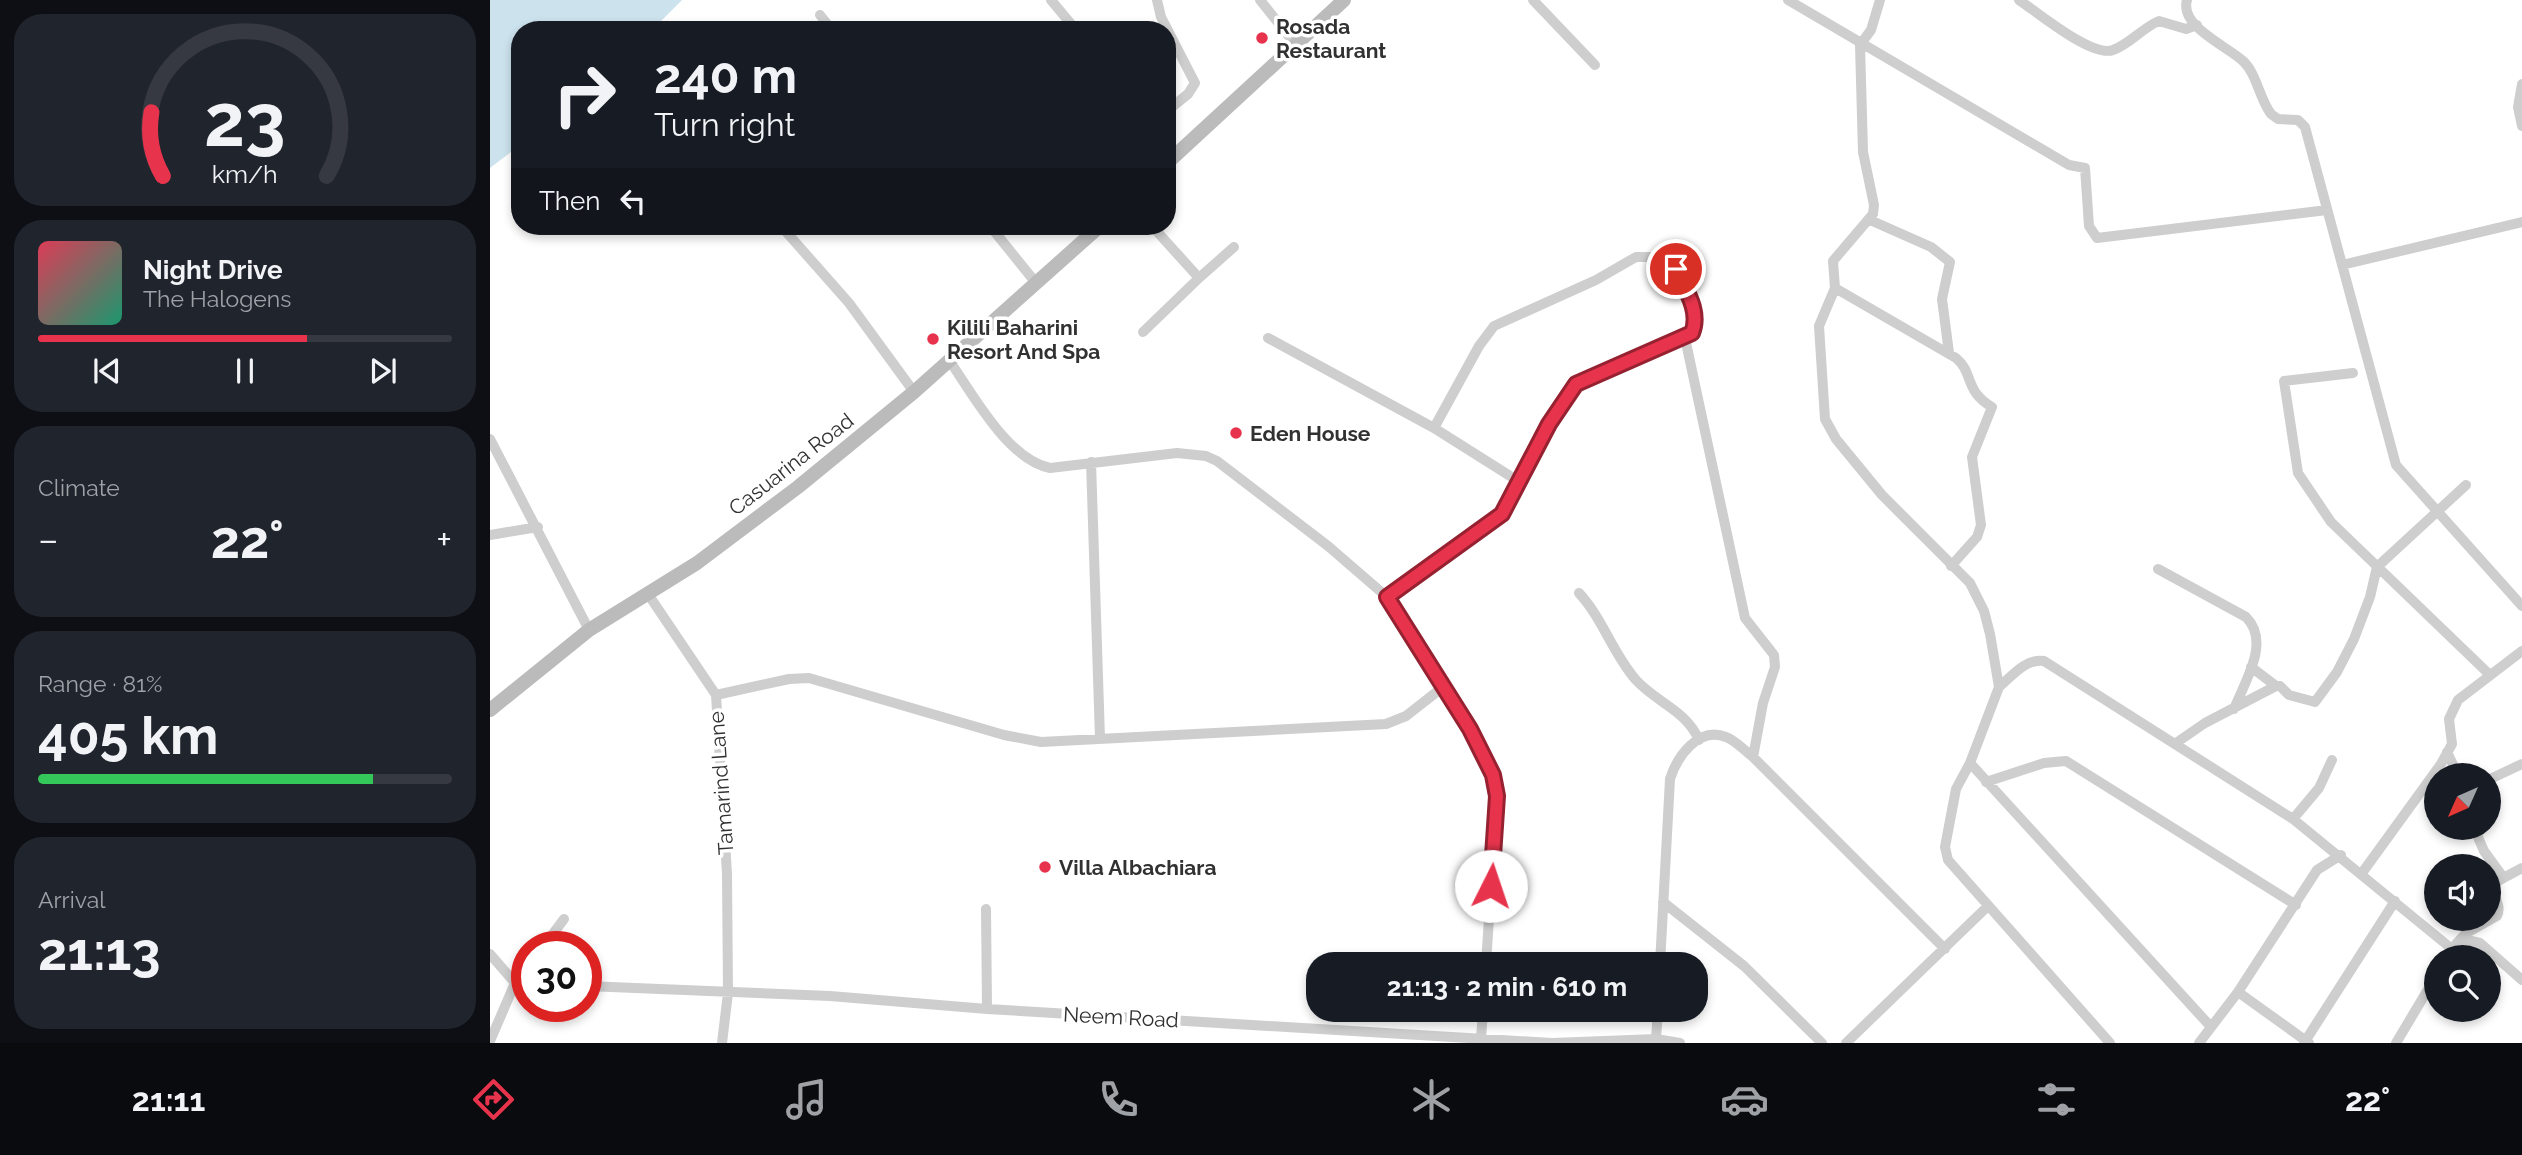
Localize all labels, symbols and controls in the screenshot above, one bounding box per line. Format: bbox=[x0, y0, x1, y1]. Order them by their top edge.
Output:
place label: Rosada Restaurant bbox=[1276, 14, 1386, 63]
marker: Rosada Restaurant bbox=[1254, 30, 1270, 46]
text: 240 m bbox=[654, 47, 797, 104]
icon: right bbox=[539, 49, 630, 140]
text: 23 bbox=[204, 78, 286, 163]
text: Turn right bbox=[654, 106, 795, 143]
text: km/h bbox=[212, 159, 278, 189]
icon: left bbox=[614, 182, 652, 220]
text: Then bbox=[539, 186, 600, 216]
pin bbox=[1646, 239, 1706, 299]
icon: arrive bbox=[1657, 250, 1695, 288]
text: Night Drive bbox=[143, 255, 282, 285]
text: The Halogens bbox=[143, 285, 291, 312]
place label: Kilili Baharini Resort And Spa bbox=[947, 315, 1100, 364]
marker: Kilili Baharini Resort And Spa bbox=[925, 331, 941, 347]
icon: previous bbox=[88, 352, 126, 390]
icon: pause bbox=[226, 352, 264, 390]
icon: next bbox=[364, 352, 402, 390]
street label: Casuarina Road bbox=[724, 408, 858, 520]
place label: Eden House bbox=[1250, 421, 1371, 446]
marker: Eden House bbox=[1228, 425, 1244, 441]
text: Climate bbox=[38, 474, 120, 501]
text: 22° bbox=[211, 509, 284, 570]
text: − bbox=[38, 517, 58, 562]
text: + bbox=[436, 517, 452, 562]
text: Range · 81% bbox=[38, 670, 162, 697]
text: 405 km bbox=[38, 705, 218, 766]
street label: Tamarind Lane bbox=[704, 710, 738, 856]
north arrow bbox=[2424, 763, 2501, 840]
map controls bbox=[2424, 763, 2501, 1022]
position arrow bbox=[1454, 849, 1528, 923]
button: sound bbox=[2424, 854, 2501, 931]
place label: Villa Albachiara bbox=[1059, 855, 1216, 880]
marker: Villa Albachiara bbox=[1037, 859, 1053, 875]
text: Arrival bbox=[38, 886, 105, 913]
text: 21:13 bbox=[38, 921, 161, 982]
speed limit sign: 30 bbox=[511, 931, 602, 1022]
button: search bbox=[2424, 945, 2501, 1022]
text: 21:13 · 2 min · 610 m bbox=[1387, 972, 1627, 1002]
street label: Neem Road bbox=[1063, 1001, 1179, 1033]
icon: directions bbox=[469, 1075, 518, 1124]
icon: music bbox=[782, 1075, 831, 1124]
icon: phone bbox=[1094, 1075, 1143, 1124]
icon: climate bbox=[1407, 1075, 1456, 1124]
icon: car bbox=[1720, 1075, 1769, 1124]
icon: filters bbox=[2032, 1075, 2081, 1124]
text: 21:11 bbox=[132, 1081, 205, 1118]
text: 22° bbox=[2345, 1081, 2390, 1118]

